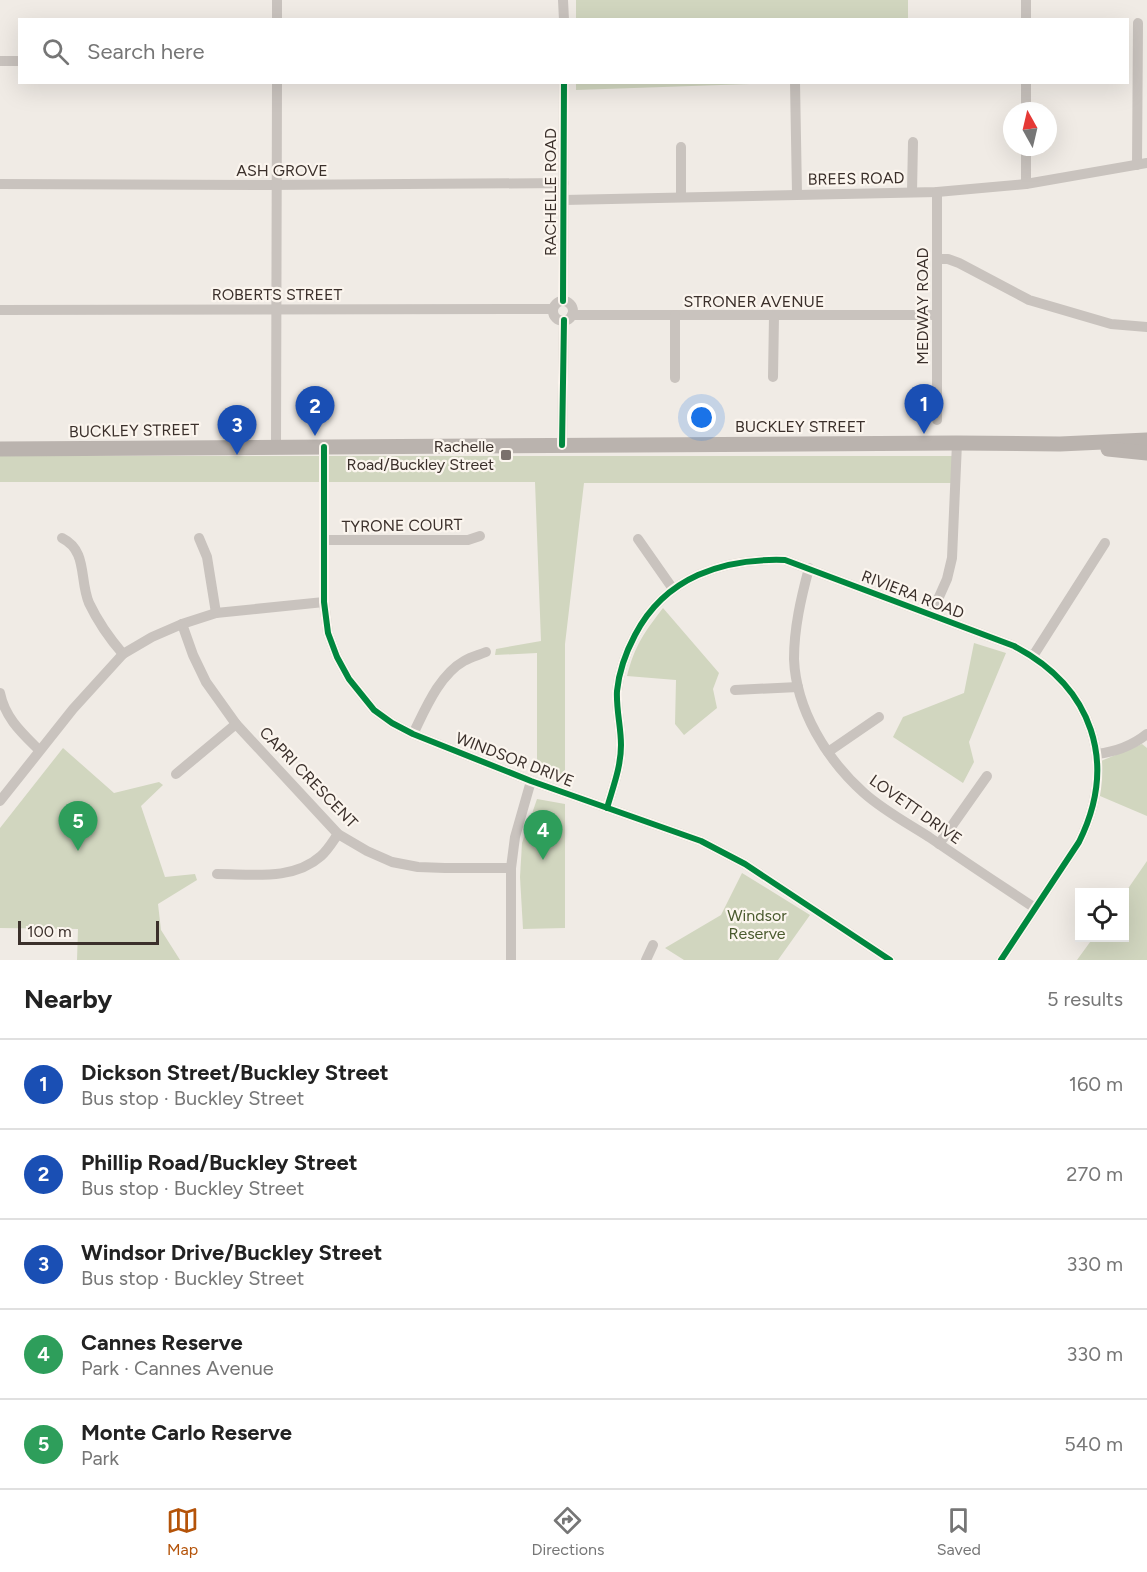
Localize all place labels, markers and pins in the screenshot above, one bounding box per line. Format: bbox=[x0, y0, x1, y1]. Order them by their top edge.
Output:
pin: 1 bbox=[904, 384, 944, 434]
pin: 2 bbox=[296, 386, 334, 436]
pin: 3 bbox=[218, 406, 256, 455]
place label: Rachelle Road/Buckley Street bbox=[347, 437, 494, 474]
marker: Rachelle Road/Buckley Street bbox=[499, 448, 513, 462]
pin: 5 bbox=[58, 802, 98, 851]
pin: 4 bbox=[524, 810, 562, 860]

